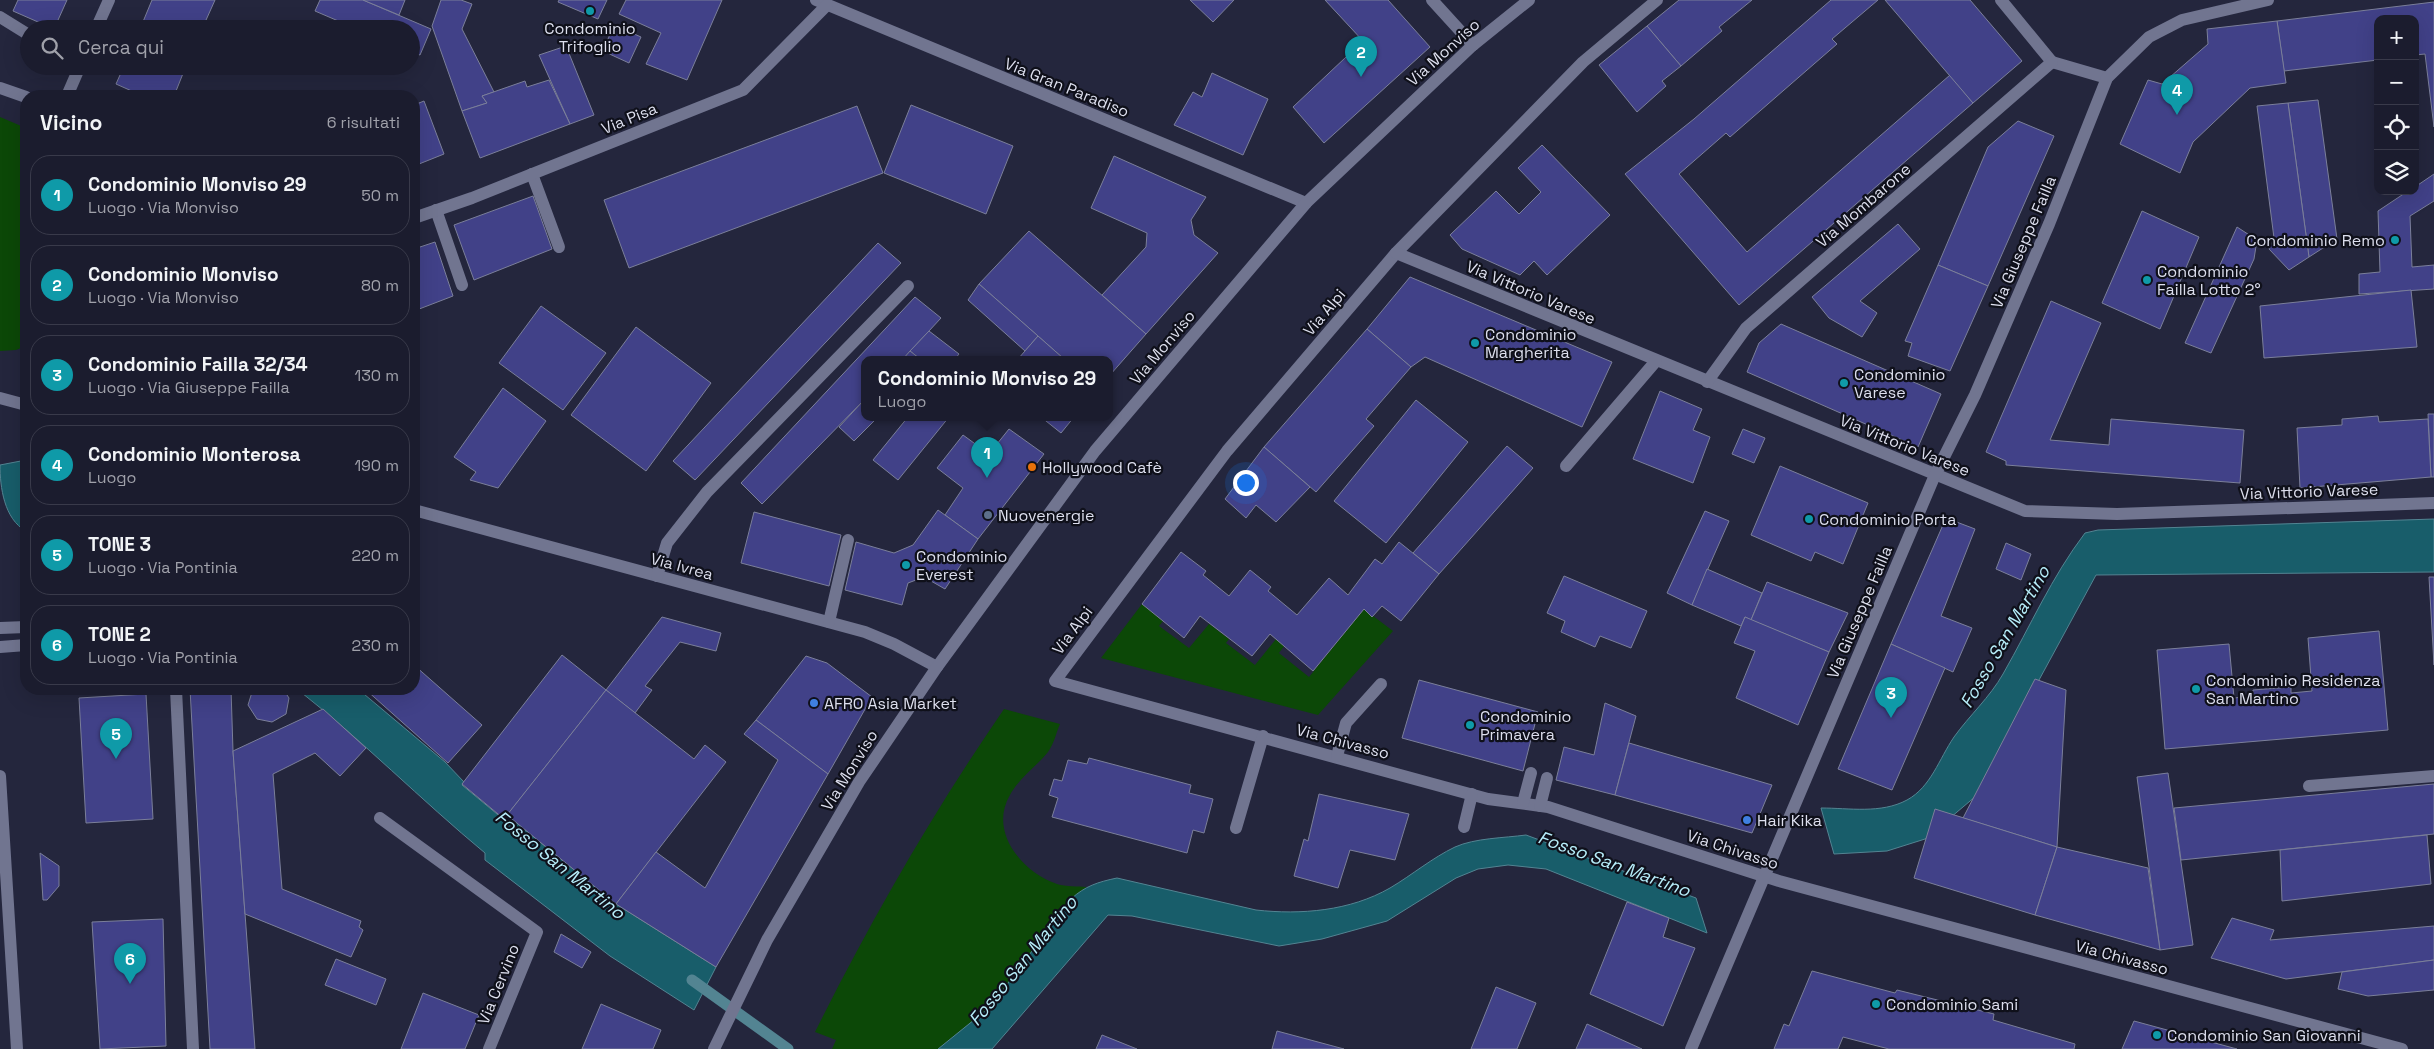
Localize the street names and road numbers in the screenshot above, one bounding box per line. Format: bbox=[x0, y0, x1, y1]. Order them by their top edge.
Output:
street label: Via Monviso bbox=[1402, 14, 1484, 91]
street label: Via Gran Paradiso bbox=[1001, 53, 1132, 122]
street label: Via Pisa bbox=[598, 98, 660, 139]
street label: Via Mombarone bbox=[1812, 158, 1915, 252]
street label: Via Giuseppe Failla bbox=[1986, 173, 2061, 312]
street label: Via Vittorio Varese bbox=[1463, 256, 1599, 329]
street label: Via Alpi bbox=[1299, 284, 1350, 340]
street label: Via Monviso bbox=[1125, 306, 1200, 389]
street label: Via Vittorio Varese bbox=[1837, 410, 1973, 481]
street label: Via Vittorio Varese bbox=[2239, 479, 2379, 504]
street label: Via Giuseppe Failla bbox=[1822, 543, 1897, 682]
street label: Via Ivrea bbox=[648, 548, 716, 585]
street label: Via Alpi bbox=[1047, 602, 1097, 659]
street label: Via Chivasso bbox=[1294, 719, 1392, 764]
street label: Via Monviso bbox=[816, 726, 883, 815]
street label: Via Chivasso bbox=[1684, 825, 1781, 874]
street label: Via Chivasso bbox=[2073, 935, 2171, 980]
street label: Via Cervino bbox=[473, 941, 524, 1028]

